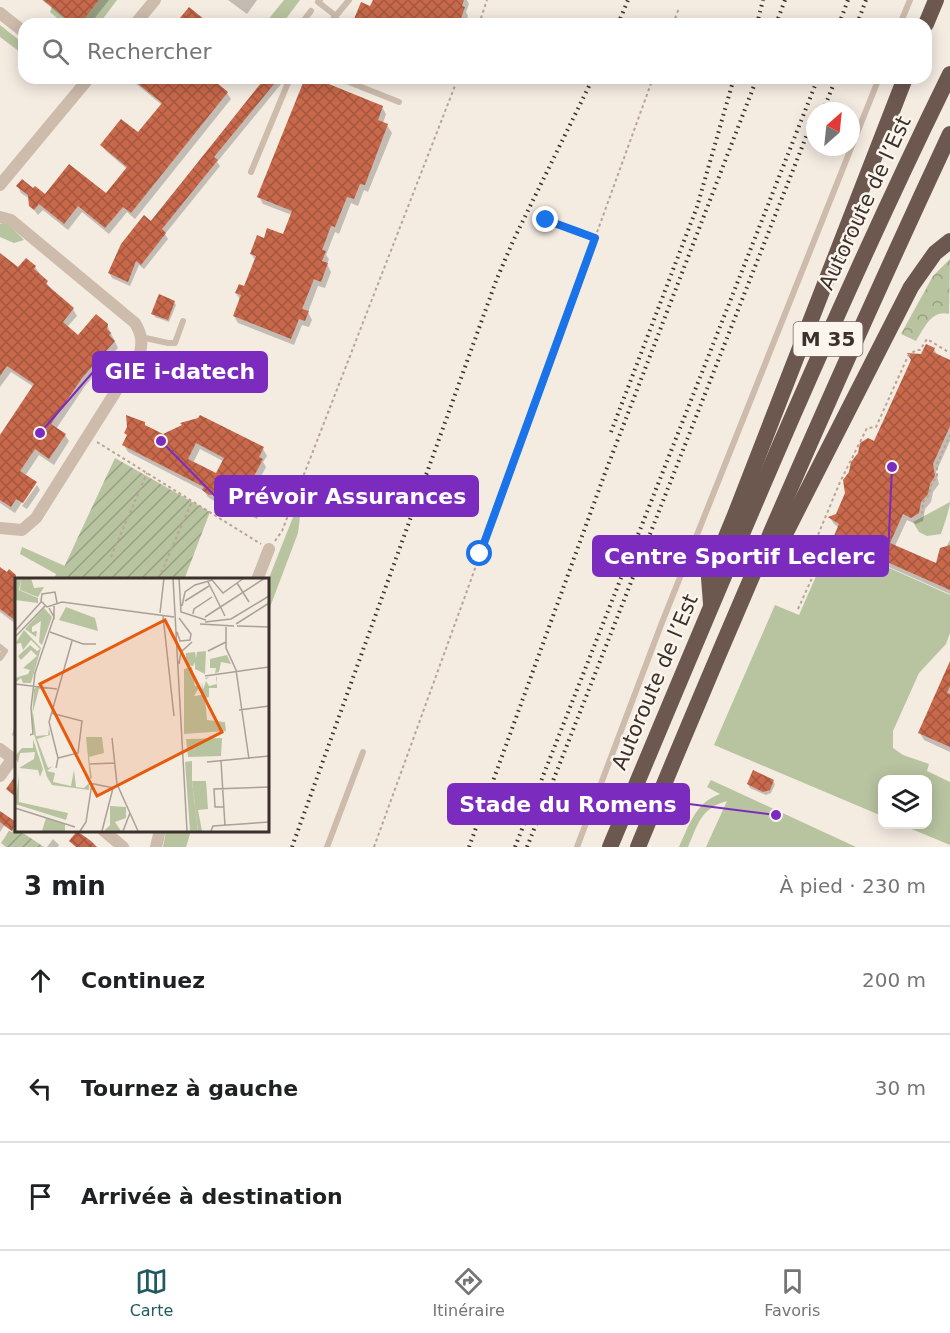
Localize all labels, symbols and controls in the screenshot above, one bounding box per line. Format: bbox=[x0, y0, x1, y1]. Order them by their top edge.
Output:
search box bbox=[18, 18, 932, 84]
icon: search bbox=[39, 35, 72, 68]
text: Rechercher bbox=[87, 39, 212, 64]
north arrow bbox=[806, 102, 860, 156]
street label: Autoroute de l’Est bbox=[814, 112, 916, 294]
route end bbox=[532, 206, 558, 232]
road number: M 35 bbox=[794, 322, 862, 356]
callout: GIE i-datech bbox=[93, 352, 267, 392]
text: GIE i-datech bbox=[105, 359, 255, 384]
callout: Prévoir Assurances bbox=[215, 476, 478, 516]
text: Prévoir Assurances bbox=[228, 484, 466, 509]
callout: Centre Sportif Leclerc bbox=[593, 536, 888, 576]
route start bbox=[466, 540, 492, 566]
text: Centre Sportif Leclerc bbox=[604, 544, 876, 569]
inset map bbox=[15, 578, 268, 832]
street label: Autoroute de l’Est bbox=[607, 590, 703, 774]
map controls bbox=[878, 775, 932, 829]
button: layers bbox=[878, 775, 932, 829]
callout: Stade du Romens bbox=[448, 784, 689, 824]
text: Stade du Romens bbox=[459, 792, 677, 817]
text: 3 min bbox=[24, 871, 106, 901]
text: À pied · 230 m bbox=[780, 874, 926, 898]
icon: ahead bbox=[24, 964, 57, 997]
text: Continuez bbox=[81, 968, 205, 993]
text: 200 m bbox=[862, 968, 926, 992]
icon: left bbox=[24, 1072, 57, 1105]
text: Tournez à gauche bbox=[81, 1076, 298, 1101]
text: 30 m bbox=[875, 1076, 926, 1100]
icon: arrive bbox=[24, 1180, 57, 1213]
text: Arrivée à destination bbox=[81, 1184, 343, 1209]
tab: Carte bbox=[130, 1265, 173, 1320]
tab: Itinéraire bbox=[433, 1265, 505, 1320]
tab: Favoris bbox=[764, 1265, 820, 1320]

